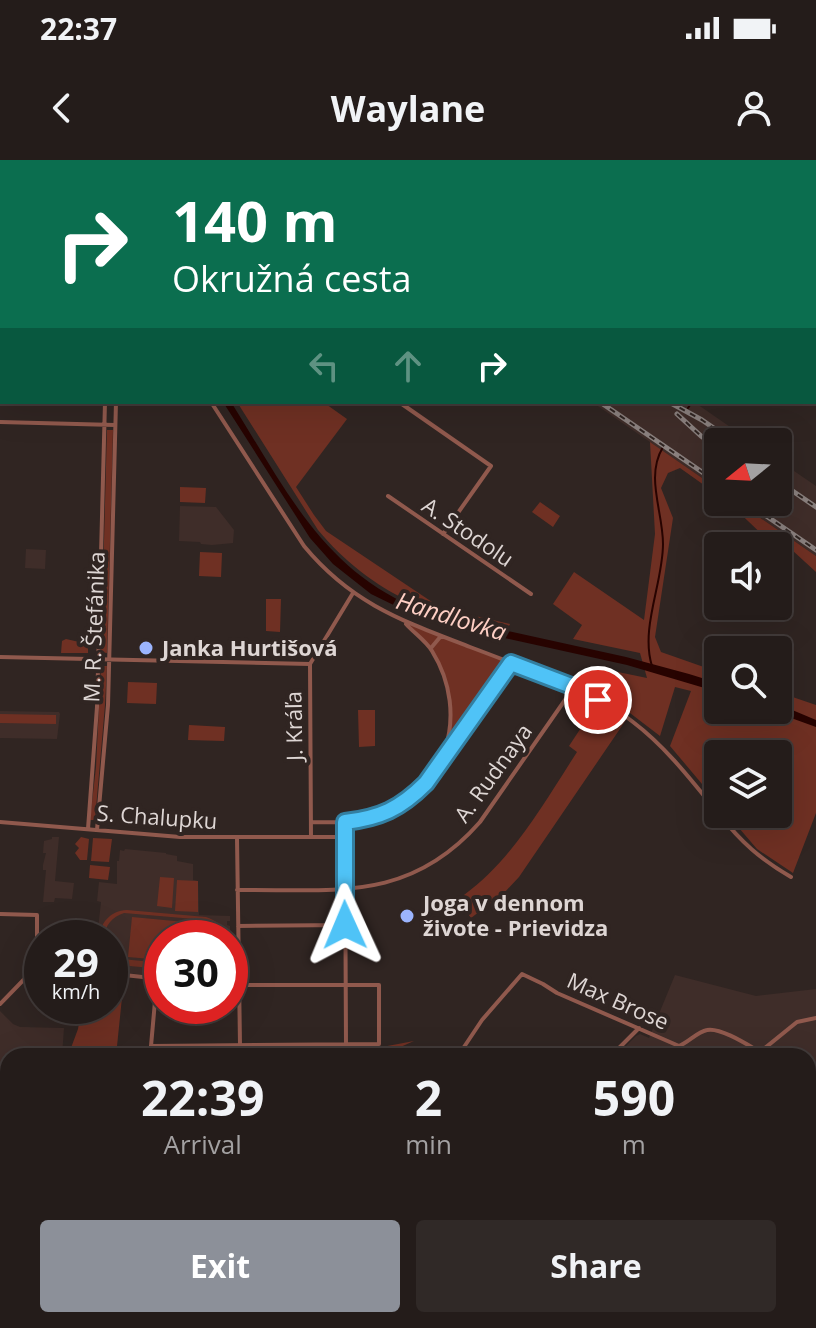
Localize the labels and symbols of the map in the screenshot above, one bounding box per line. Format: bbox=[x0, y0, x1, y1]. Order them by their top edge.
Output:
north arrow bbox=[704, 428, 792, 516]
street label: A. Stodolu bbox=[417, 490, 520, 573]
street label: M. R. Štefánika bbox=[75, 551, 111, 703]
water label: Handlovka bbox=[392, 583, 511, 648]
place label: Janka Hurtišová bbox=[160, 632, 338, 662]
marker: Janka Hurtišová bbox=[137, 639, 155, 657]
pin bbox=[564, 666, 632, 734]
street label: J. Kráľa bbox=[277, 691, 309, 763]
street label: A. Rudnaya bbox=[446, 717, 538, 828]
street label: S. Chalupku bbox=[96, 797, 218, 835]
position arrow bbox=[303, 883, 387, 967]
place label: Joga v dennom živote - Prievidza bbox=[421, 887, 608, 942]
marker: Joga v dennom živote - Prievidza bbox=[398, 907, 416, 925]
speed limit sign: 30 bbox=[144, 920, 248, 1024]
street label: Max Brose bbox=[563, 964, 674, 1036]

